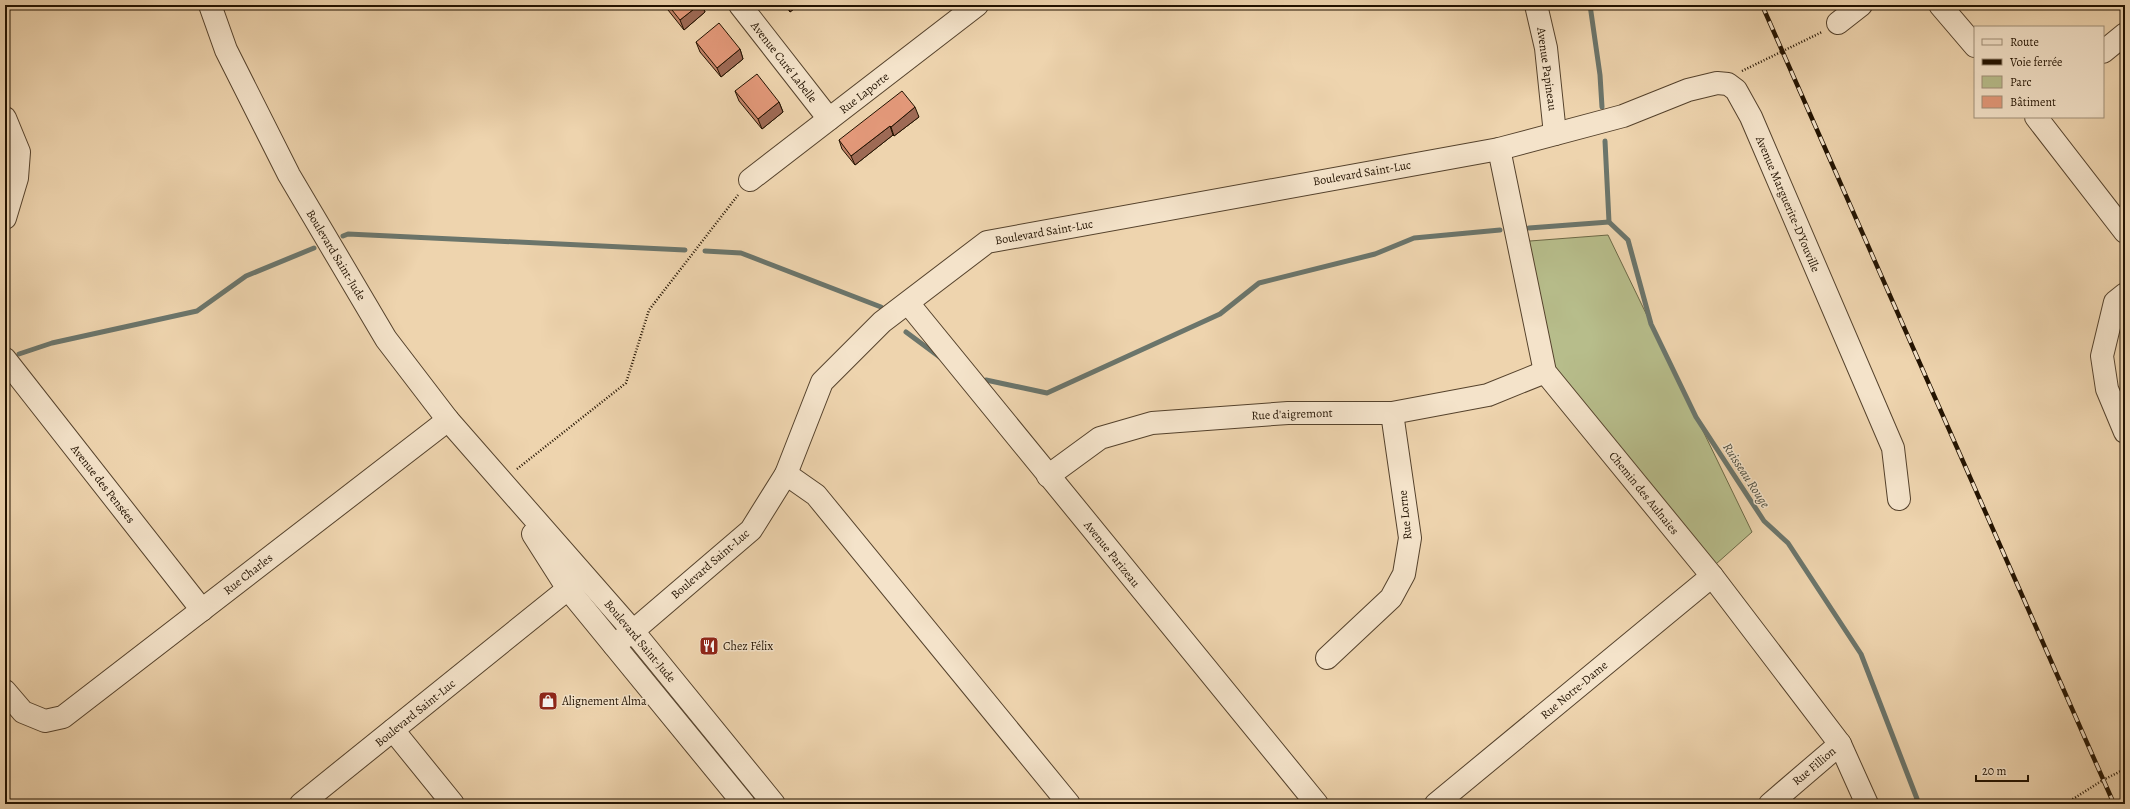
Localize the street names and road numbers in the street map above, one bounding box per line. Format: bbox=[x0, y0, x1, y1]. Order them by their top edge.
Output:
street label: Avenue Curé Labelle bbox=[747, 17, 821, 106]
street label: Avenue Papineau bbox=[1533, 25, 1561, 112]
street label: Rue Laporte bbox=[836, 68, 892, 118]
street label: Avenue Marguerite-D'Youville bbox=[1752, 133, 1824, 274]
street label: Boulevard Saint-Luc bbox=[1312, 156, 1412, 190]
street label: Boulevard Saint-Jude bbox=[302, 206, 370, 304]
street label: Boulevard Saint-Luc bbox=[994, 215, 1094, 249]
street label: Rue d'aigremont bbox=[1251, 405, 1333, 423]
street label: Avenue des Pensées bbox=[67, 441, 139, 527]
street label: Chemin des Aulnaies bbox=[1606, 448, 1683, 538]
street label: Rue Lorne bbox=[1394, 489, 1416, 541]
street label: Avenue Parizeau bbox=[1080, 517, 1144, 591]
street label: Boulevard Saint-Luc bbox=[667, 525, 753, 603]
street label: Rue Charles bbox=[220, 550, 276, 598]
street label: Boulevard Saint-Jude bbox=[601, 596, 679, 686]
street label: Rue Notre-Dame bbox=[1537, 657, 1611, 723]
street label: Boulevard Saint-Luc bbox=[371, 676, 459, 750]
street label: Rue Fillion bbox=[1789, 743, 1839, 789]

